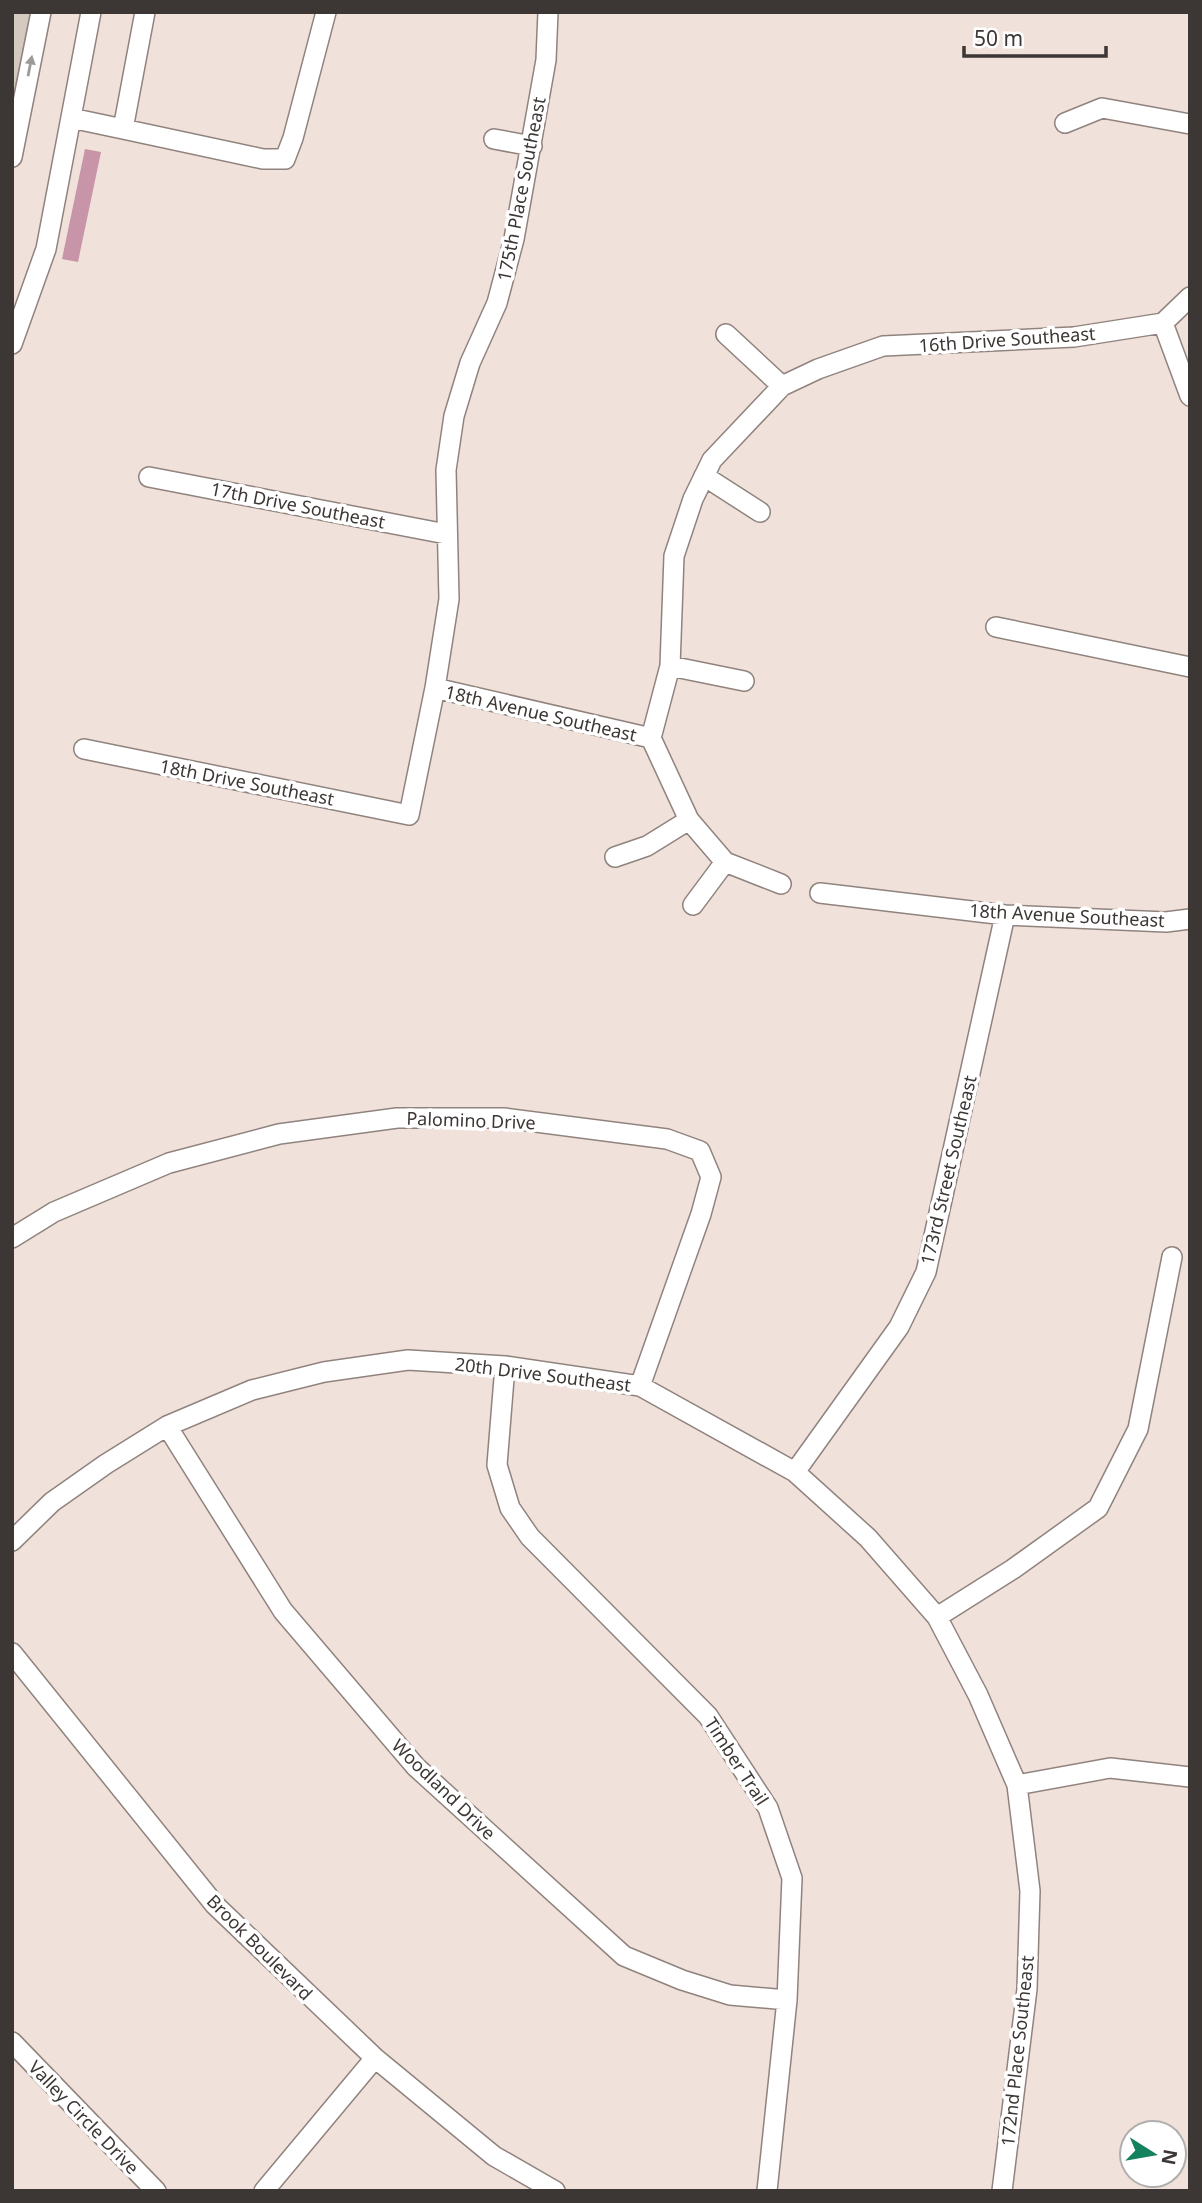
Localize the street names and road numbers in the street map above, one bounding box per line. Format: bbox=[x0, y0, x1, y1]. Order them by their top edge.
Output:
street label: 175th Place Southeast bbox=[491, 94, 551, 283]
street label: 16th Drive Southeast bbox=[918, 321, 1097, 357]
street label: 17th Drive Southeast bbox=[209, 476, 388, 534]
street label: 18th Avenue Southeast bbox=[443, 679, 640, 747]
street label: 18th Drive Southeast bbox=[158, 753, 337, 811]
street label: 18th Avenue Southeast bbox=[969, 898, 1166, 932]
street label: 173rd Street Southeast bbox=[915, 1073, 982, 1267]
street label: Palomino Drive bbox=[406, 1106, 536, 1134]
street label: 20th Drive Southeast bbox=[454, 1351, 633, 1397]
street label: Timber Trail bbox=[700, 1712, 774, 1810]
street label: Woodland Drive bbox=[387, 1733, 501, 1845]
street label: Brook Boulevard bbox=[202, 1889, 318, 2005]
street label: 172nd Place Southeast bbox=[995, 1954, 1039, 2148]
street label: Valley Circle Drive bbox=[24, 2055, 144, 2179]

